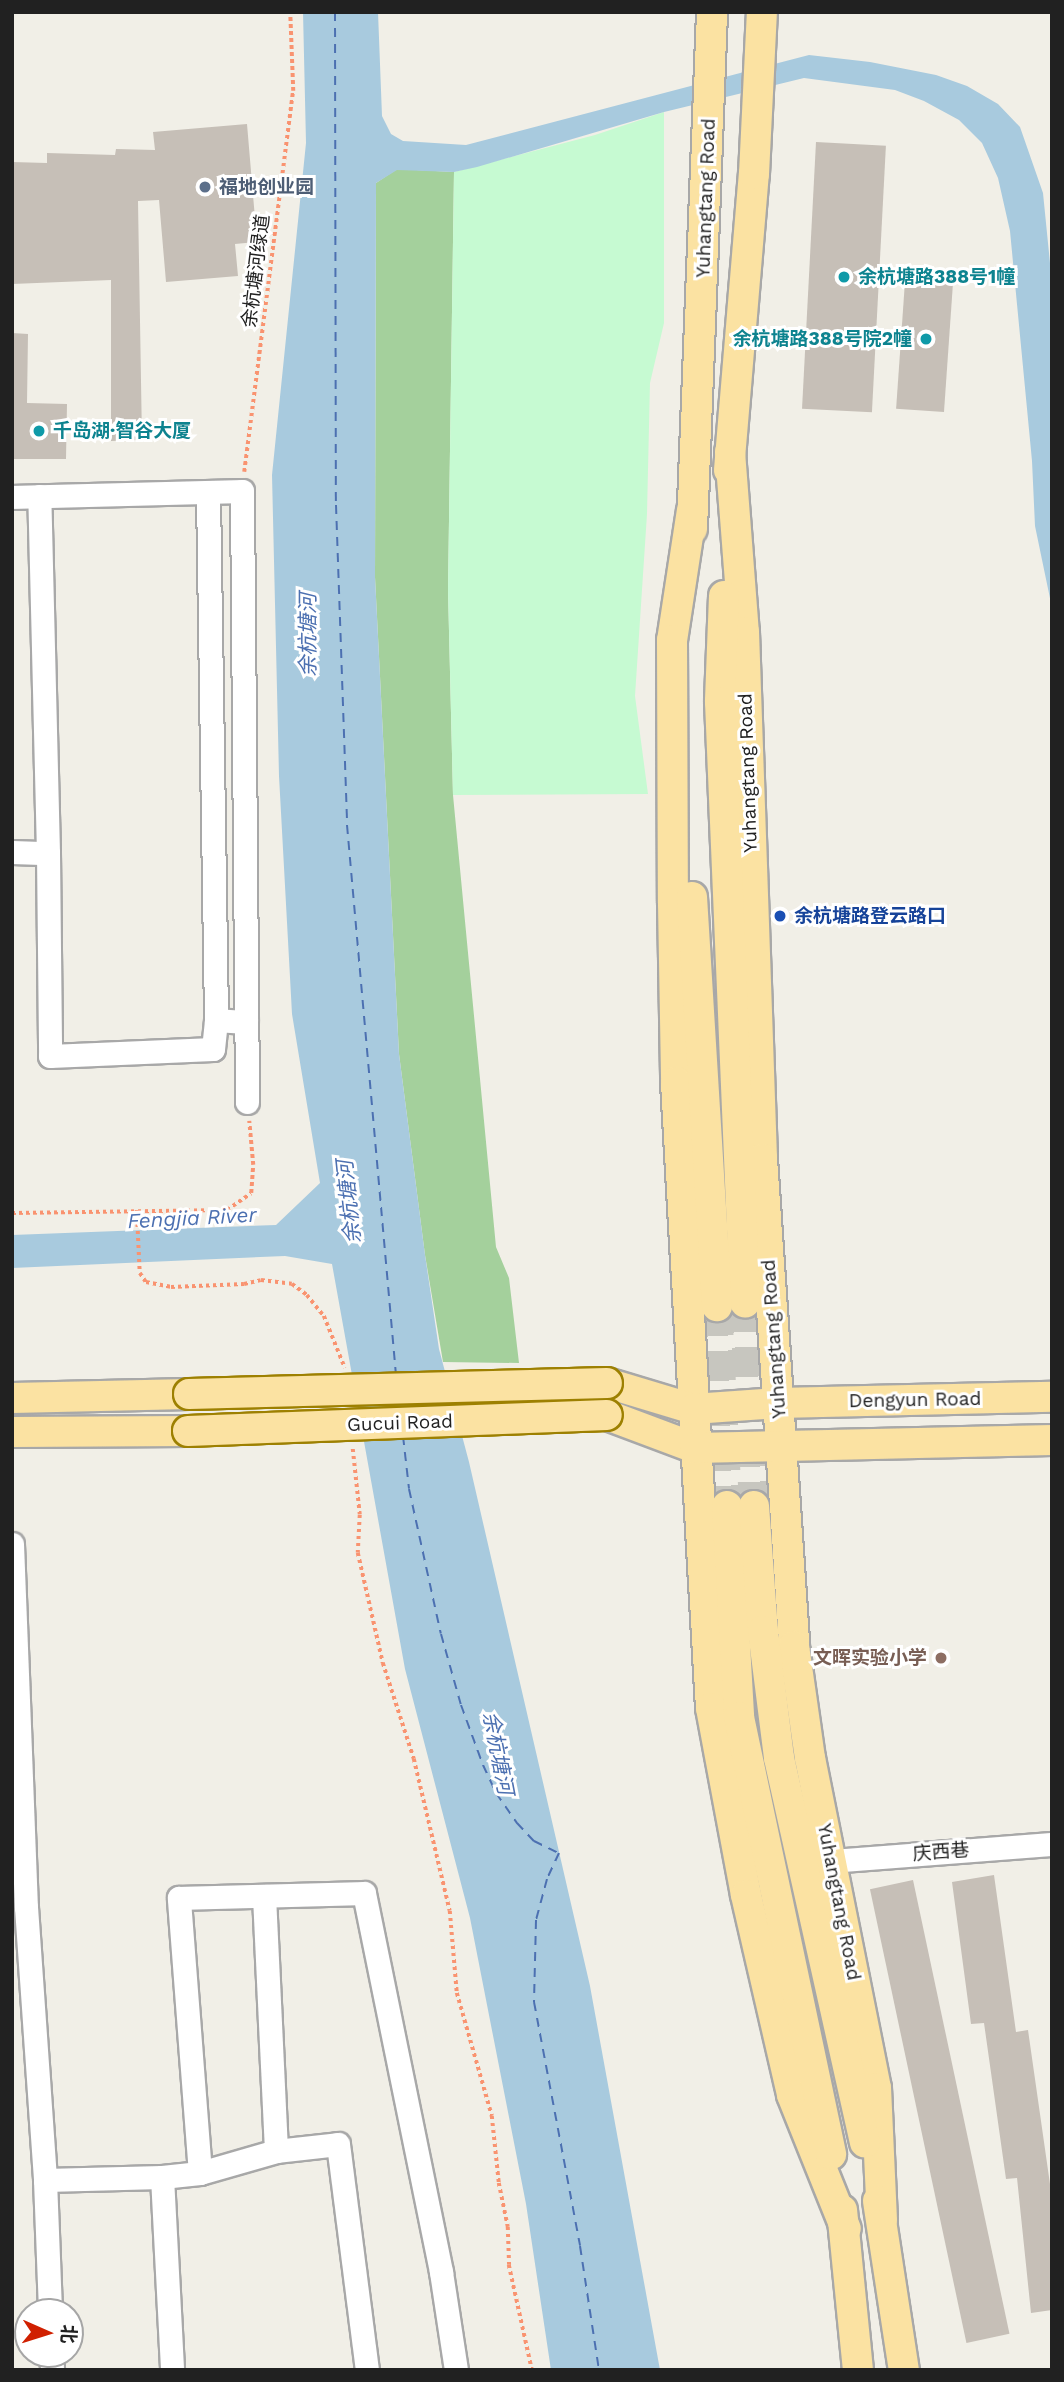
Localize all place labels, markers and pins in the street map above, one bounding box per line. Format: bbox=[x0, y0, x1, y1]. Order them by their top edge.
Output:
place label: 福地创业园 bbox=[219, 176, 314, 198]
marker: 福地创业园 bbox=[197, 179, 213, 195]
place label: 余杭塘路388号1幢 bbox=[858, 266, 1015, 288]
marker: 余杭塘路388号1幢 bbox=[836, 269, 852, 285]
place label: 余杭塘路388号院2幢 bbox=[733, 328, 912, 350]
marker: 余杭塘路388号院2幢 bbox=[918, 331, 934, 347]
place label: 千岛湖·智谷大厦 bbox=[53, 420, 191, 442]
marker: 千岛湖·智谷大厦 bbox=[31, 423, 47, 439]
place label: 余杭塘路登云路口 bbox=[794, 905, 946, 927]
marker: 余杭塘路登云路口 bbox=[772, 908, 788, 924]
place label: 文晖实验小学 bbox=[813, 1647, 927, 1669]
marker: 文晖实验小学 bbox=[933, 1650, 949, 1666]

